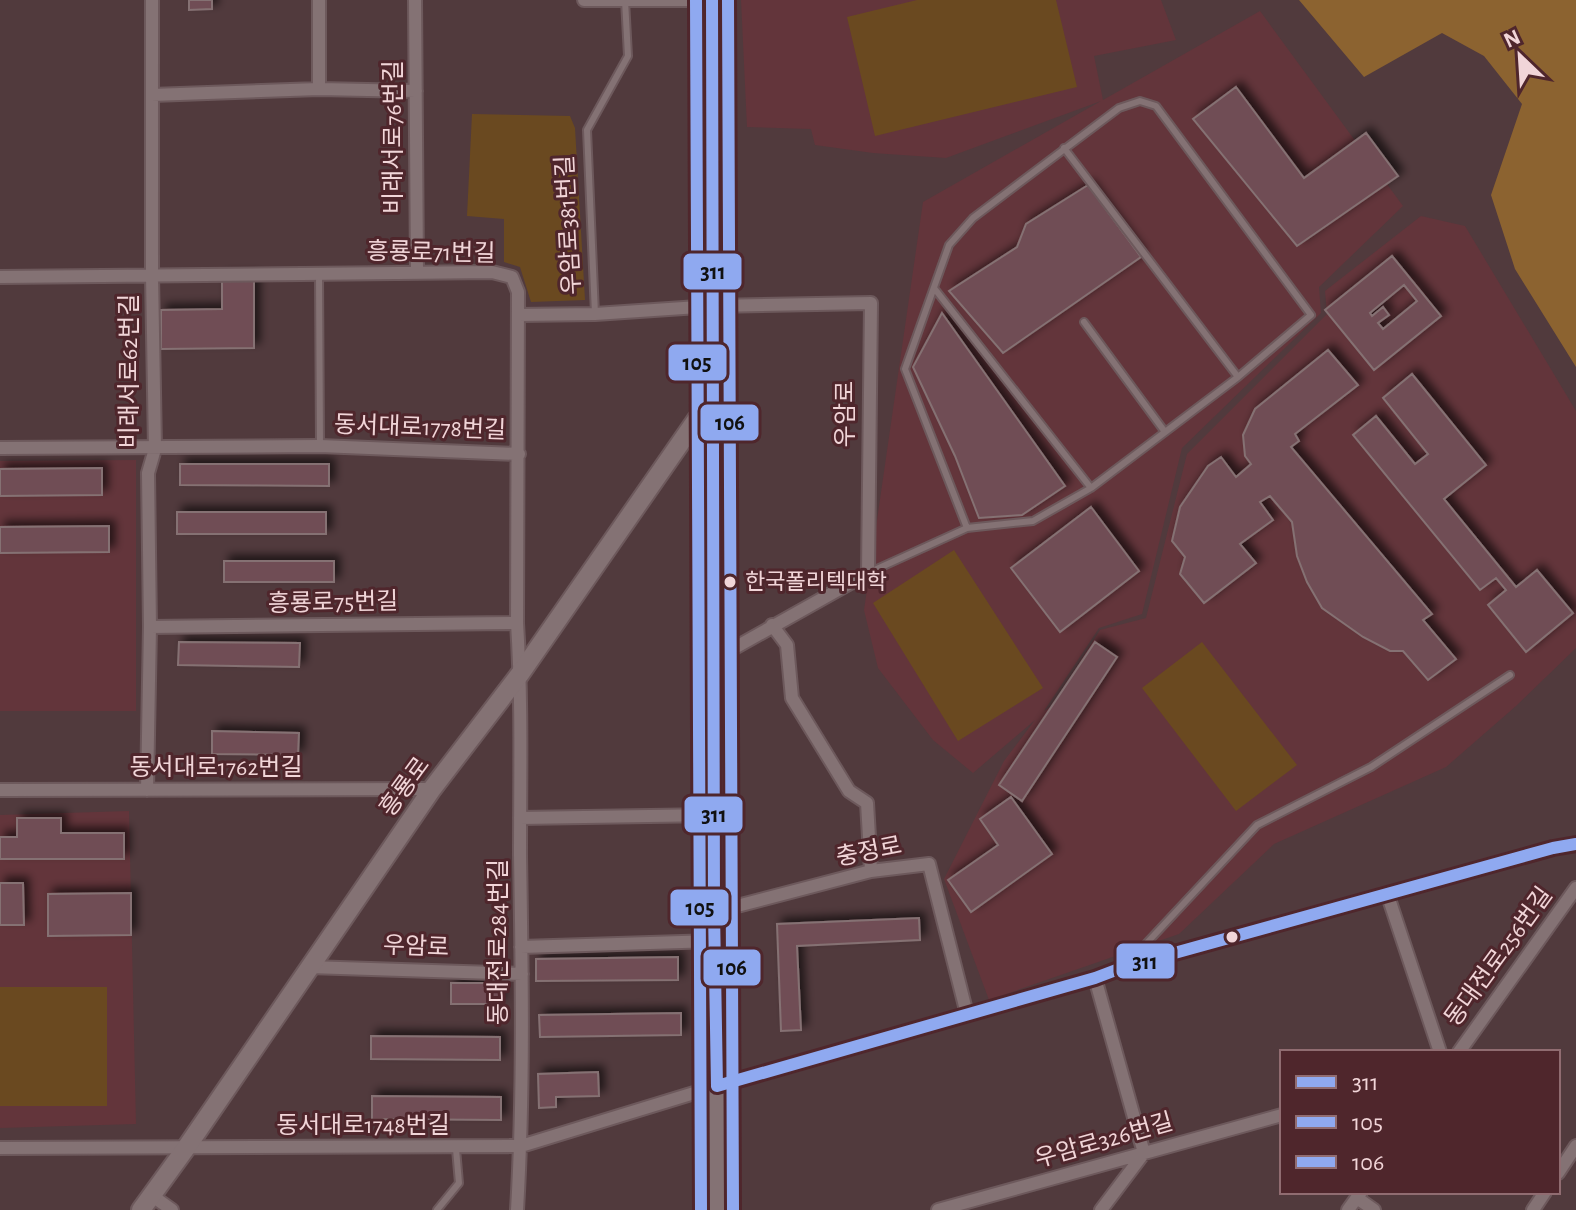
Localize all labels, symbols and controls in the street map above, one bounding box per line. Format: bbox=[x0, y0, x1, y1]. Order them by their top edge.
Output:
north arrow bbox=[1480, 16, 1560, 96]
text: N bbox=[1500, 26, 1524, 52]
street label: 비래서로76번길 bbox=[381, 60, 406, 214]
street label: 우암로381번길 bbox=[552, 155, 585, 296]
street label: 흥룡로71번길 bbox=[366, 238, 496, 266]
line badge: 311 bbox=[682, 252, 743, 291]
text: 311 bbox=[700, 261, 726, 283]
street label: 비래서로62번길 bbox=[117, 294, 142, 448]
line badge: 105 bbox=[667, 343, 728, 382]
text: 105 bbox=[683, 352, 711, 374]
street label: 우암로 bbox=[833, 381, 858, 447]
line badge: 106 bbox=[699, 403, 760, 442]
street label: 동서대로1778번길 bbox=[334, 412, 506, 443]
text: 106 bbox=[715, 412, 745, 434]
place label: 한국폴리텍대학 bbox=[745, 570, 887, 593]
marker: 한국폴리텍대학 bbox=[722, 574, 738, 590]
street label: 흥룡로75번길 bbox=[268, 588, 398, 616]
street label: 흥룡로 bbox=[374, 752, 434, 821]
street label: 동서대로1762번길 bbox=[130, 755, 302, 780]
line badge: 311 bbox=[683, 795, 744, 834]
text: 311 bbox=[701, 804, 727, 826]
street label: 충정로 bbox=[834, 833, 904, 870]
street label: 동대전로284번길 bbox=[486, 859, 511, 1025]
street label: 동대전로256번길 bbox=[1440, 883, 1557, 1031]
line badge: 105 bbox=[669, 888, 730, 927]
text: 105 bbox=[686, 897, 714, 919]
unlabelled marker bbox=[1224, 929, 1240, 945]
street label: 우암로 bbox=[382, 933, 450, 960]
line badge: 311 bbox=[1115, 942, 1176, 980]
line badge: 106 bbox=[702, 948, 762, 987]
text: 311 bbox=[1132, 951, 1158, 973]
text: 106 bbox=[717, 957, 747, 979]
legend bbox=[1280, 1050, 1560, 1194]
text: 311 bbox=[1352, 1071, 1378, 1095]
street label: 우암로326번길 bbox=[1032, 1109, 1176, 1172]
text: 105 bbox=[1352, 1111, 1383, 1135]
street label: 동서대로1748번길 bbox=[276, 1113, 450, 1138]
text: 106 bbox=[1352, 1151, 1384, 1175]

